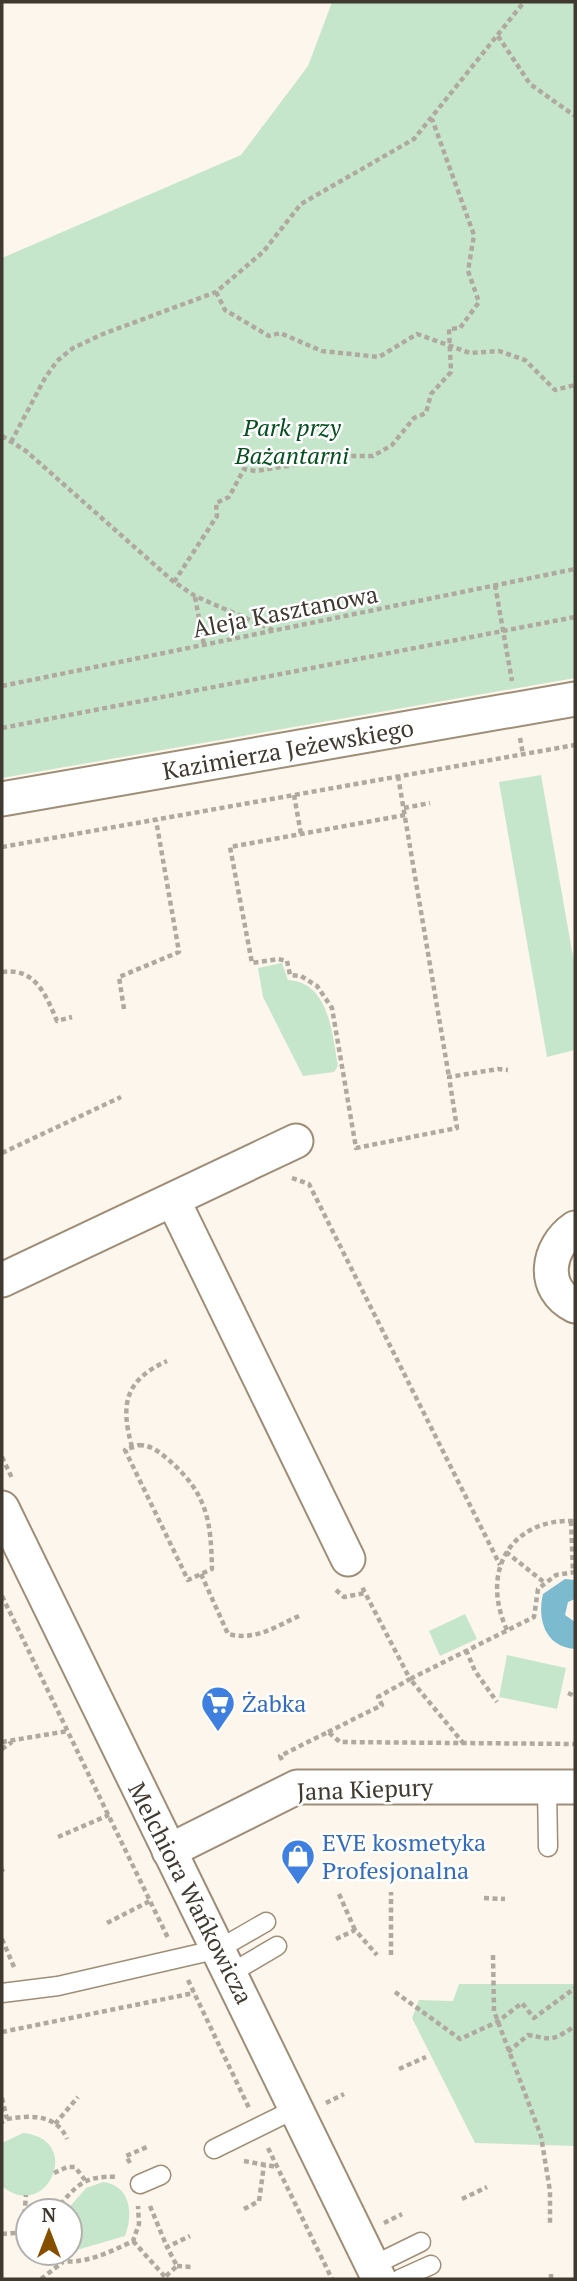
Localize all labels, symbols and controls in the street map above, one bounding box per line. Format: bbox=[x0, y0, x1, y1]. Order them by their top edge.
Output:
park label: Park przy Bażantarni bbox=[234, 411, 349, 471]
street label: Aleja Kasztanowa bbox=[190, 577, 380, 645]
street label: Kazimierza Jeżewskiego bbox=[160, 711, 416, 787]
supermarket icon: Żabka bbox=[199, 1684, 237, 1733]
place label: Żabka bbox=[242, 1687, 306, 1719]
street label: Jana Kiepury bbox=[296, 1771, 435, 1807]
street label: Melchiora Wańkowicza bbox=[121, 1777, 261, 2009]
place label: EVE kosmetyka Profesjonalna bbox=[322, 1826, 486, 1886]
shop icon: EVE kosmetyka Profesjonalna bbox=[279, 1837, 317, 1886]
north arrow bbox=[14, 2197, 84, 2267]
text: N bbox=[42, 2202, 57, 2227]

